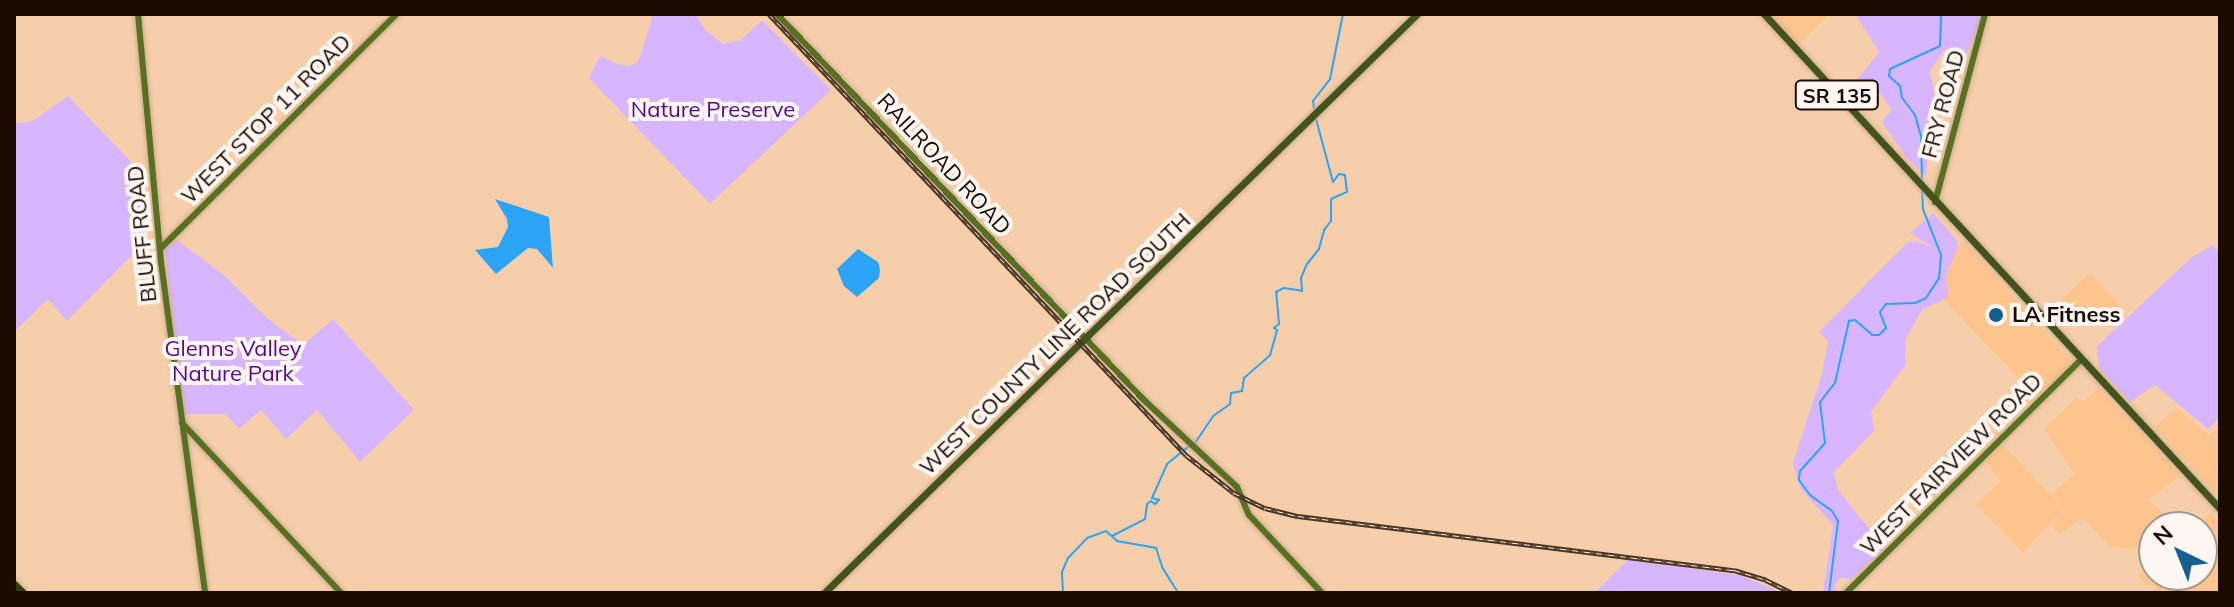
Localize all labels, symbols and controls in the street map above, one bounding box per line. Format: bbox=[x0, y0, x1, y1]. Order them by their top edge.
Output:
street label: WEST STOP 11 ROAD bbox=[176, 29, 356, 209]
street label: FRY ROAD bbox=[1916, 47, 1970, 161]
road number: SR 135 bbox=[1793, 79, 1881, 111]
street label: RAILROAD ROAD bbox=[872, 88, 1016, 240]
park label: Nature Preserve bbox=[631, 97, 795, 123]
street label: BLUFF ROAD bbox=[122, 164, 162, 304]
street label: WEST COUNTY LINE ROAD SOUTH bbox=[914, 207, 1196, 481]
place label: LA Fitness bbox=[2012, 302, 2121, 328]
marker: LA Fitness bbox=[1987, 306, 2005, 324]
park label: Glenns Valley Nature Park bbox=[165, 335, 301, 386]
street label: WEST FAIRVIEW ROAD bbox=[1855, 368, 2047, 560]
north arrow bbox=[2138, 511, 2218, 591]
text: N bbox=[2147, 519, 2179, 551]

